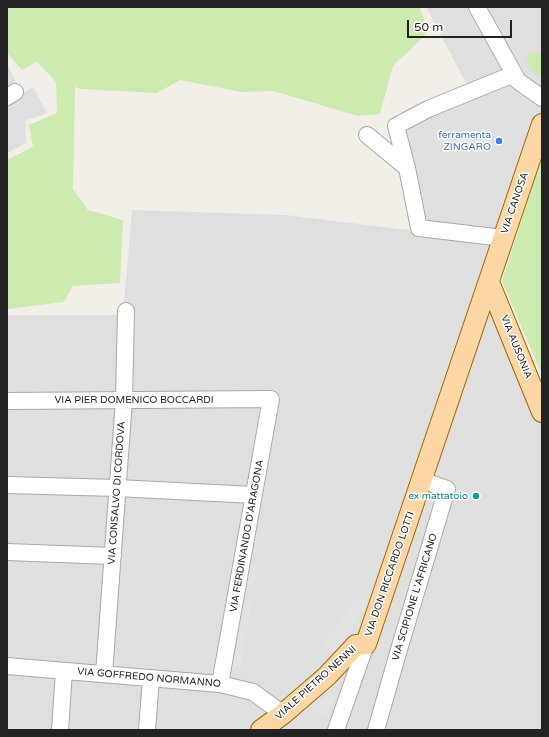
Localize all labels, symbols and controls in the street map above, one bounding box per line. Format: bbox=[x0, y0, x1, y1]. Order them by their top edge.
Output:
scale bar bbox=[409, 12, 514, 38]
text: 50 m bbox=[414, 20, 443, 34]
place label: ferramenta ZINGARO bbox=[438, 129, 491, 152]
marker: ferramenta ZINGARO bbox=[494, 136, 504, 146]
street label: VIA CANOSA bbox=[499, 171, 531, 235]
street label: VIA AUSONIA bbox=[498, 314, 534, 380]
street label: VIA PIER DOMENICO BOCCARDI bbox=[54, 394, 214, 406]
street label: VIA CONSALVO DI CORDOVA bbox=[106, 421, 128, 565]
street label: VIA FERDINANDO D'ARAGONA bbox=[228, 459, 266, 613]
place label: ex mattatoio bbox=[408, 490, 468, 502]
marker: ex mattatoio bbox=[471, 491, 481, 501]
street label: VIA DON RICCARDO LOTTI bbox=[363, 510, 417, 638]
street label: VIA SCIPIONE L'AFRICANO bbox=[390, 532, 440, 662]
street label: VIALE PIETRO NENNI bbox=[273, 643, 359, 723]
street label: VIA GOFFREDO NORMANNO bbox=[77, 666, 221, 690]

